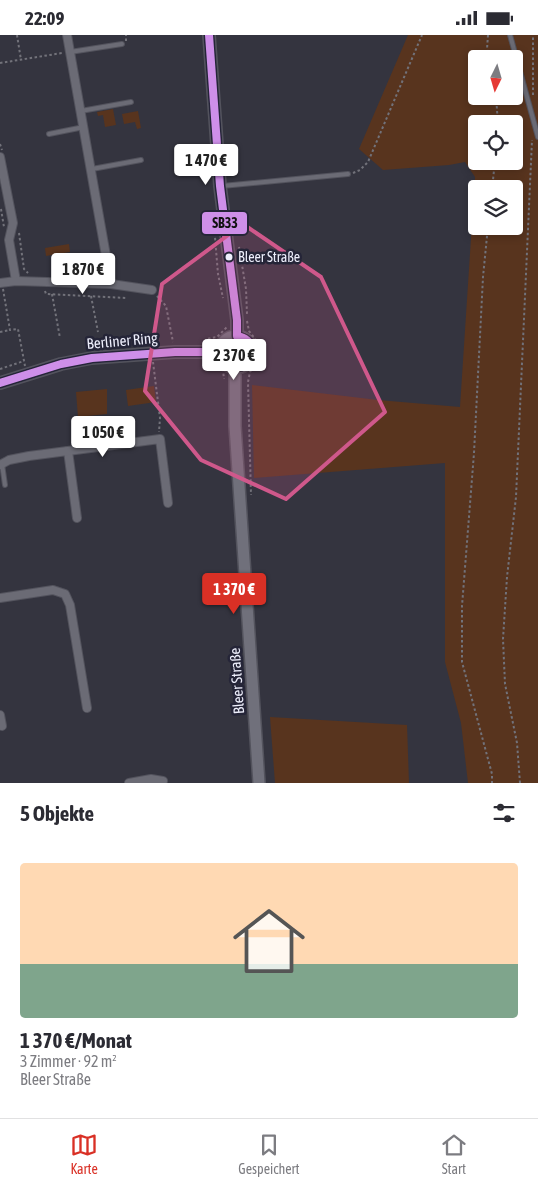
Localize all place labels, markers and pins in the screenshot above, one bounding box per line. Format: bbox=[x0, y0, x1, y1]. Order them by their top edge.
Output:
pin: 1 470 € bbox=[160, 143, 252, 186]
place label: Bleer Straße bbox=[238, 249, 300, 265]
marker: Bleer Straße bbox=[224, 252, 234, 262]
pin: 1 870 € bbox=[37, 253, 129, 295]
pin: 2 370 € bbox=[188, 339, 280, 381]
pin: 1 050 € bbox=[57, 415, 149, 458]
pin: 1 370 € bbox=[188, 573, 280, 615]

